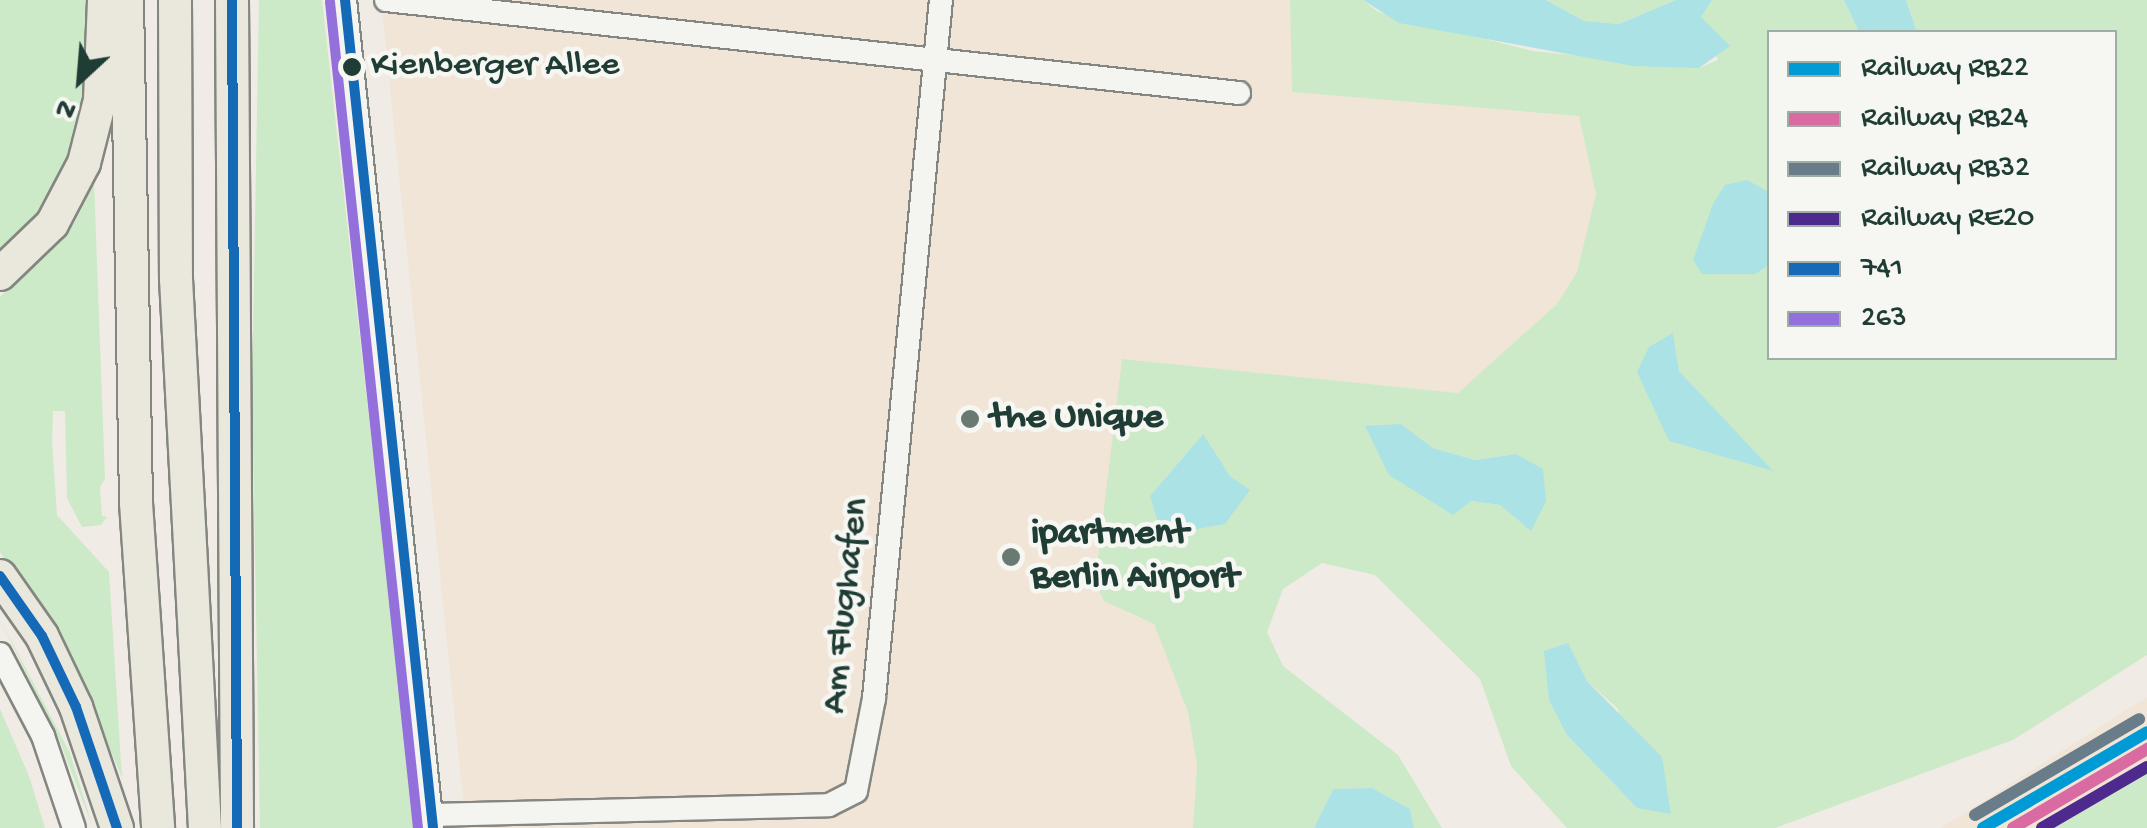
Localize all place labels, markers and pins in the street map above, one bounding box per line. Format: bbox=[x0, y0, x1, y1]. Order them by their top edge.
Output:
place label: Kienberger Allee bbox=[371, 45, 619, 89]
marker: Kienberger Allee bbox=[342, 57, 362, 77]
place label: the Unique bbox=[990, 396, 1163, 442]
marker: the Unique bbox=[959, 408, 981, 430]
place label: ipartment Berlin Airport bbox=[1031, 512, 1239, 602]
marker: ipartment Berlin Airport bbox=[1000, 546, 1022, 568]

